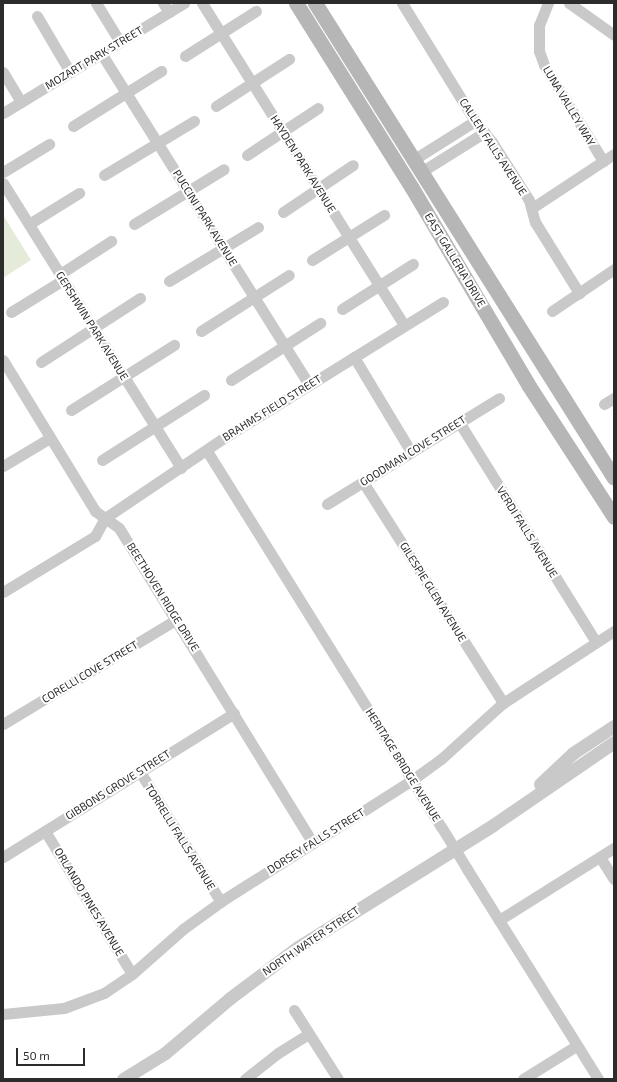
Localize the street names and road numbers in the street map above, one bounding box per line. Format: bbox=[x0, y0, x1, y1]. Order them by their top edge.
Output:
street label: MOZART PARK STREET bbox=[42, 23, 146, 93]
street label: LUNA VALLEY WAY bbox=[540, 63, 598, 149]
street label: CALLEN FALLS AVENUE bbox=[457, 96, 529, 198]
street label: HAYDEN PARK AVENUE bbox=[268, 113, 338, 215]
street label: PUCCINI PARK AVENUE bbox=[170, 167, 240, 269]
street label: EAST GALLERIA DRIVE bbox=[422, 210, 488, 310]
street label: GERSHWIN PARK AVENUE bbox=[53, 269, 131, 383]
street label: BRAHMS FIELD STREET bbox=[220, 372, 324, 444]
street label: GOODMAN COVE STREET bbox=[358, 413, 468, 489]
street label: VERDI FALLS AVENUE bbox=[494, 484, 560, 580]
street label: BEETHOVEN RIDGE DRIVE bbox=[124, 540, 202, 654]
street label: GILESPIE GLEN AVENUE bbox=[397, 540, 469, 644]
street label: CORELLI COVE STREET bbox=[39, 638, 141, 706]
street label: HERITAGE BRIDGE AVENUE bbox=[363, 706, 443, 824]
street label: GIBBONS GROVE STREET bbox=[63, 747, 173, 823]
street label: TORRELLI FALLS AVENUE bbox=[142, 781, 218, 893]
street label: DORSEY FALLS STREET bbox=[265, 806, 367, 876]
street label: ORLANDO PINES AVENUE bbox=[51, 845, 127, 959]
street label: NORTH WATER STREET bbox=[260, 904, 362, 978]

